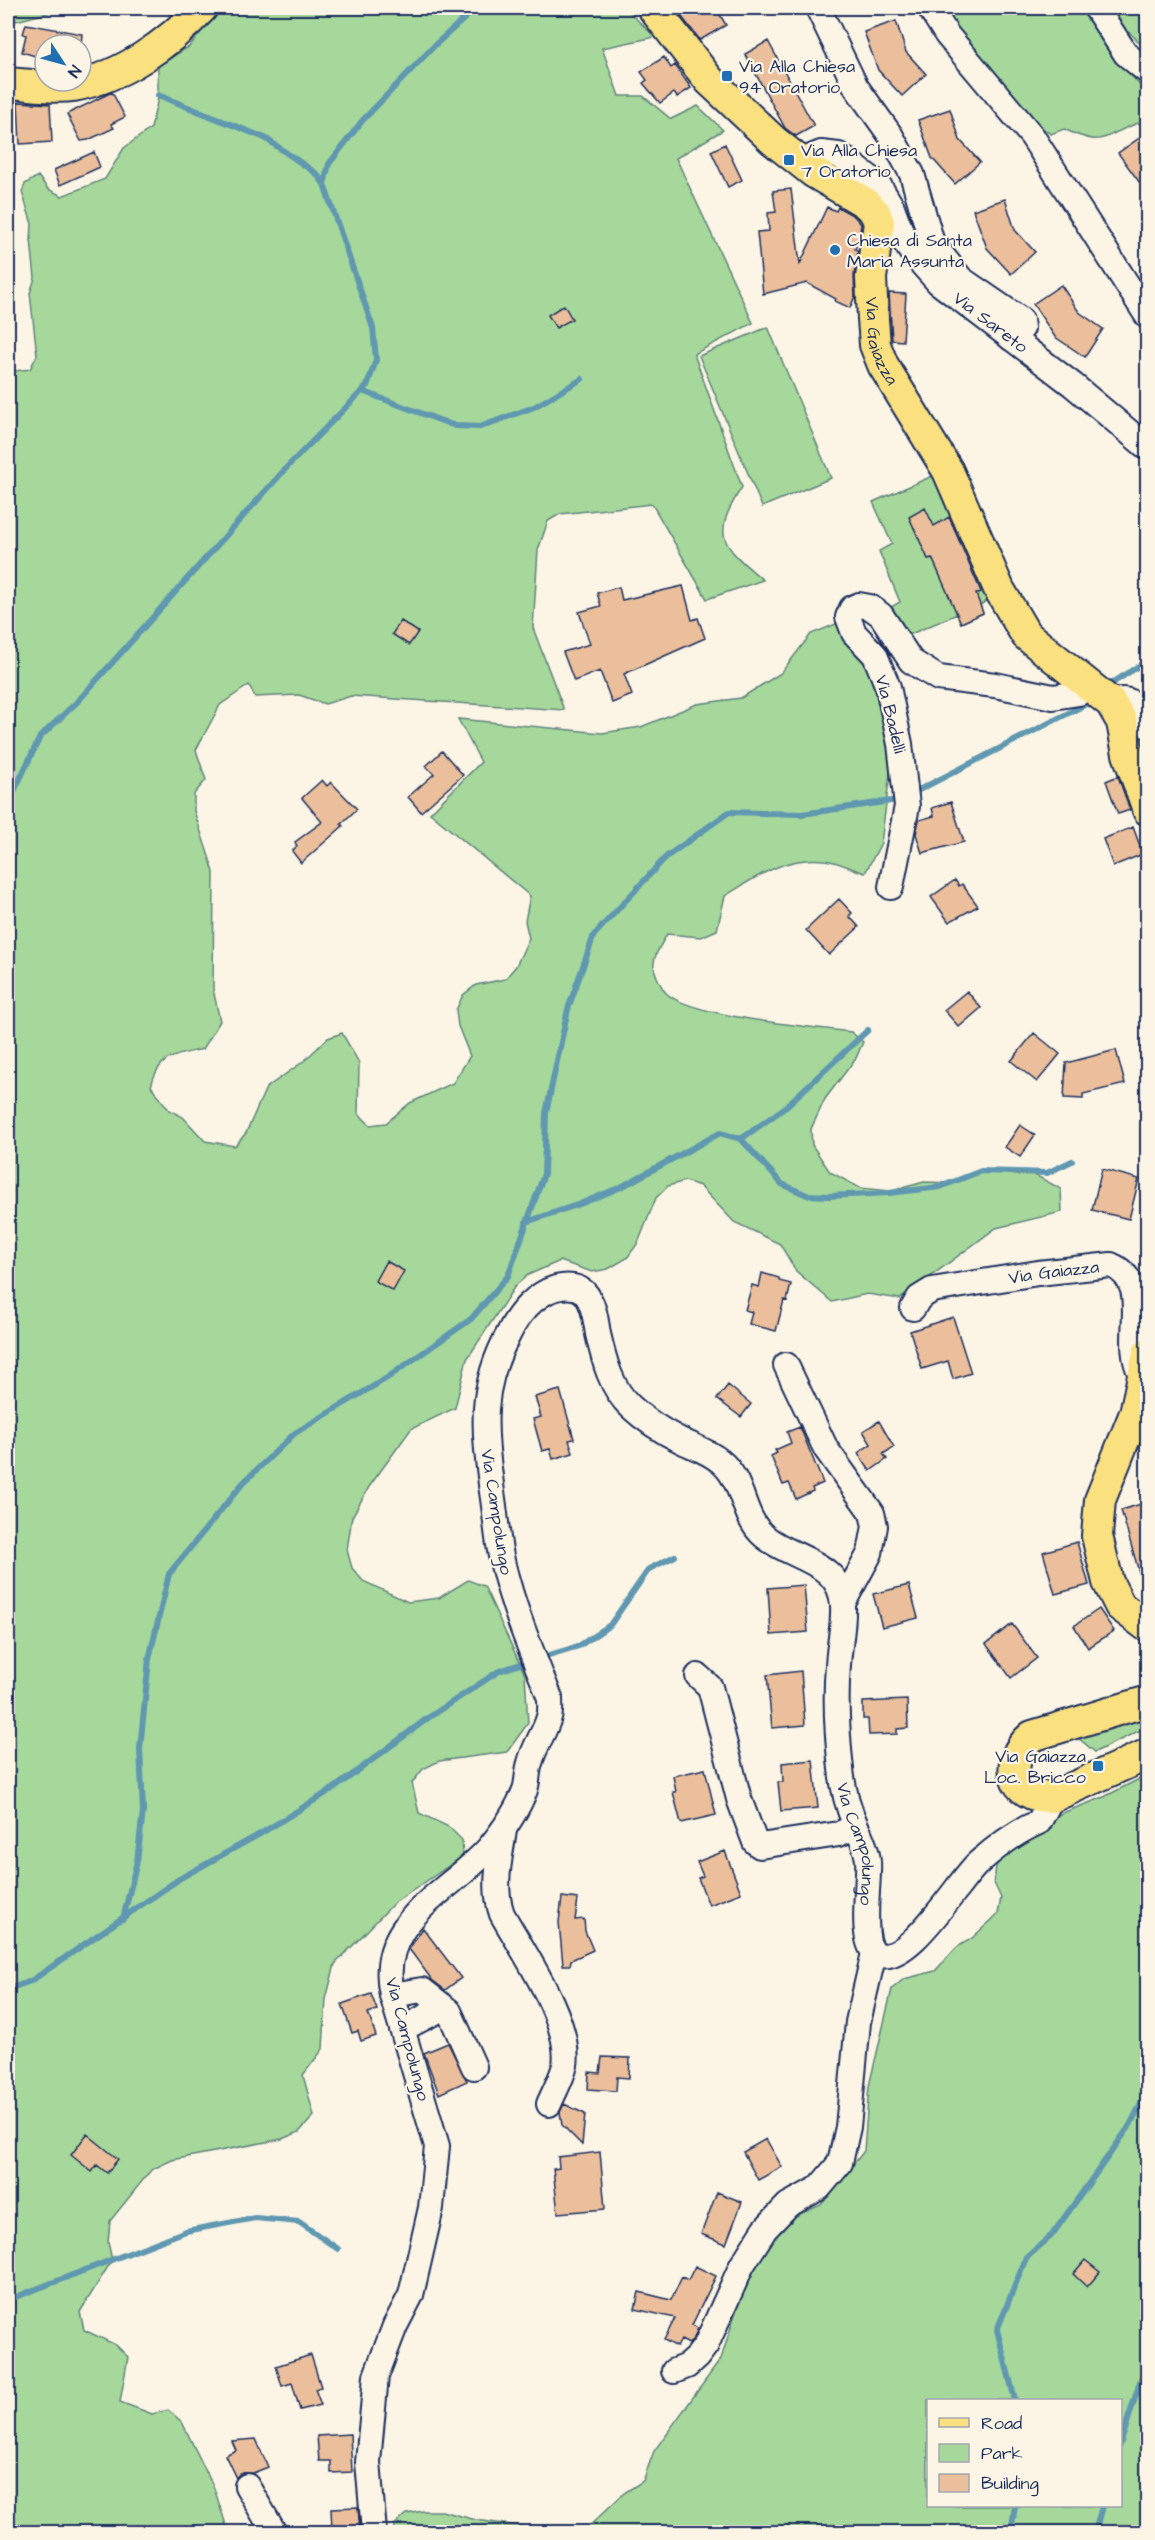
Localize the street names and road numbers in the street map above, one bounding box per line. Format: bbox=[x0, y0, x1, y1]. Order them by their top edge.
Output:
street label: Via Sareto bbox=[948, 286, 1033, 359]
street label: Via Gaiazza bbox=[859, 296, 904, 390]
street label: Via Badelli bbox=[869, 672, 912, 756]
street label: Via Gaiazza bbox=[1007, 1254, 1100, 1291]
street label: Via Campolungo bbox=[473, 1447, 519, 1577]
street label: Via Campolungo bbox=[830, 1780, 880, 1906]
street label: Via Campolungo bbox=[378, 1975, 436, 2104]

